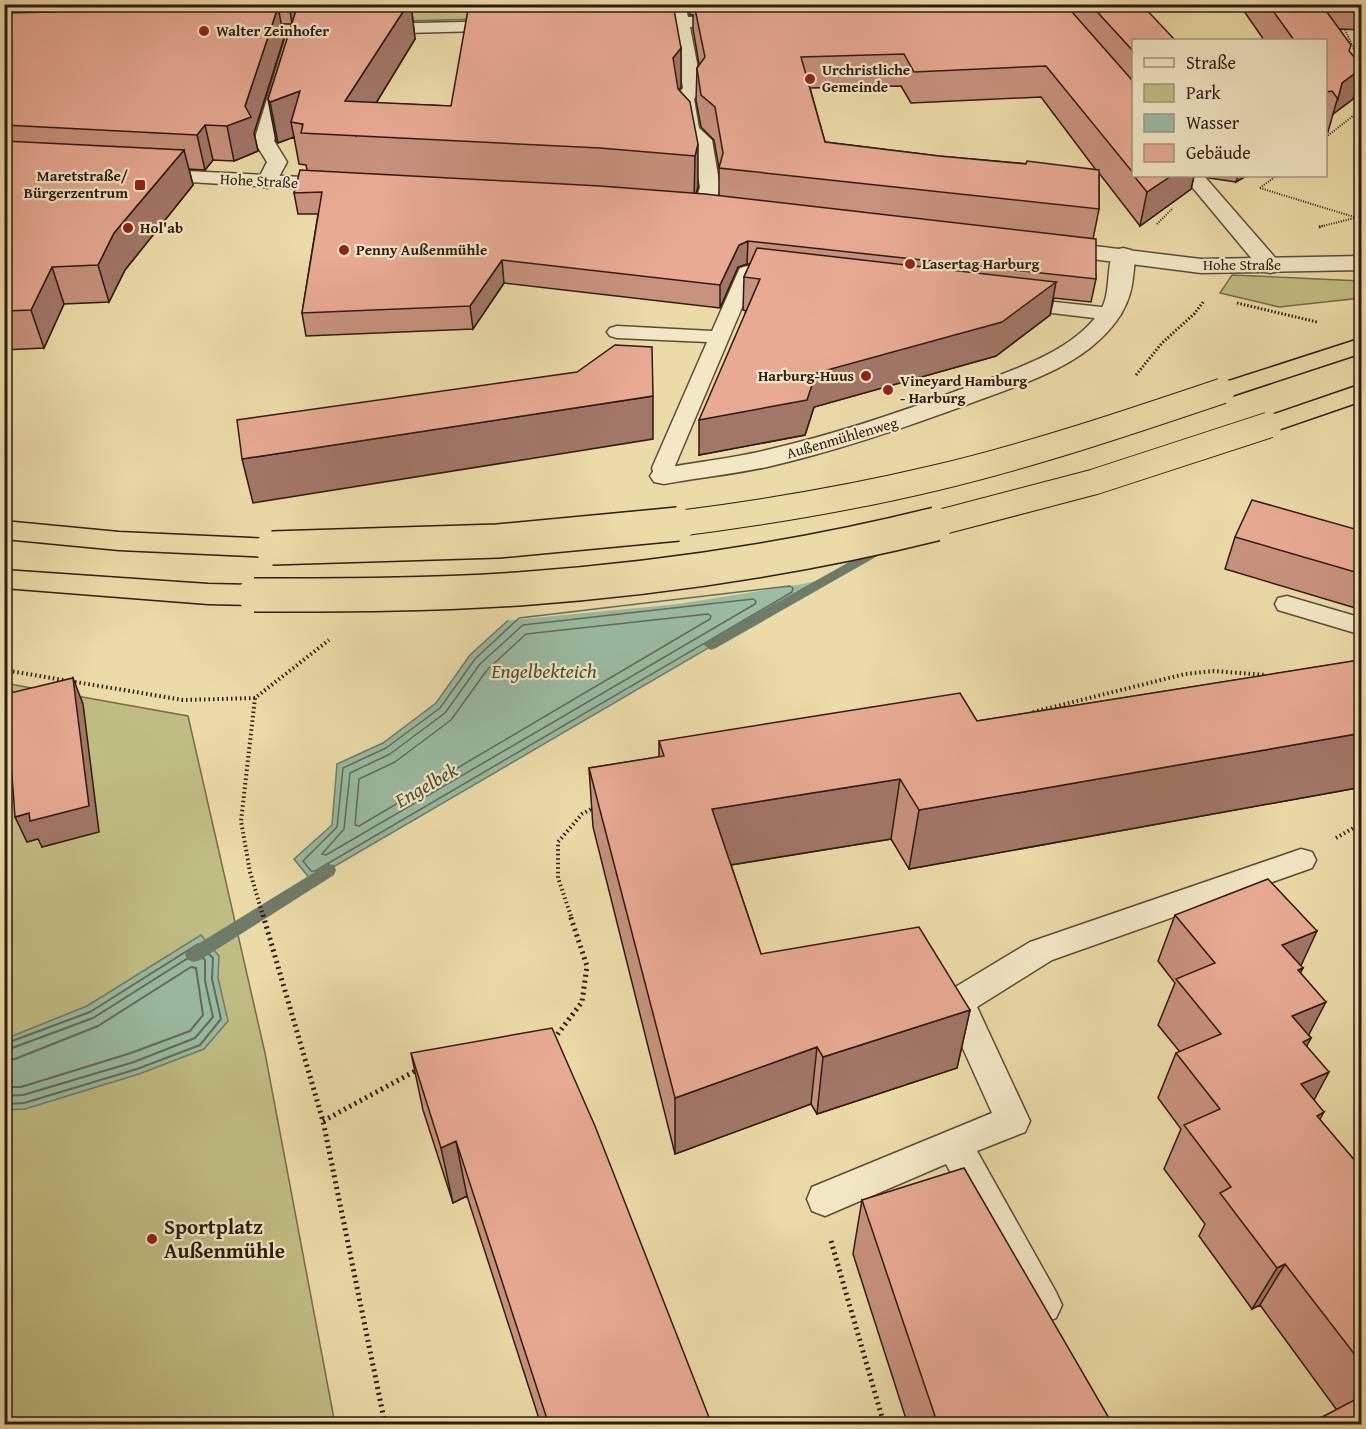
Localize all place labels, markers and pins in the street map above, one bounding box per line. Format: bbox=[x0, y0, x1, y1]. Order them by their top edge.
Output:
place label: Walter Zeinhofer bbox=[216, 20, 329, 41]
marker: Walter Zeinhofer bbox=[197, 24, 211, 38]
place label: Urchristliche Gemeinde bbox=[822, 59, 910, 97]
marker: Urchristliche Gemeinde bbox=[803, 72, 817, 86]
place label: Maretstraße/ Bürgerzentrum bbox=[24, 165, 128, 203]
marker: Maretstraße/ Bürgerzentrum bbox=[133, 178, 147, 192]
place label: Hol'ab bbox=[140, 217, 183, 238]
marker: Hol'ab bbox=[121, 221, 135, 235]
place label: Penny Außenmühle bbox=[356, 239, 487, 260]
marker: Penny Außenmühle bbox=[337, 243, 351, 257]
place label: Lasertag Harburg bbox=[922, 253, 1039, 274]
marker: Lasertag Harburg bbox=[903, 257, 917, 271]
place label: Harburg-Huus bbox=[758, 365, 854, 386]
marker: Harburg-Huus bbox=[859, 369, 873, 383]
place label: Vineyard Hamburg - Harburg bbox=[900, 370, 1027, 408]
marker: Vineyard Hamburg - Harburg bbox=[881, 383, 895, 397]
place label: Sportplatz Außenmühle bbox=[164, 1211, 285, 1266]
marker: Sportplatz Außenmühle bbox=[145, 1232, 159, 1246]

